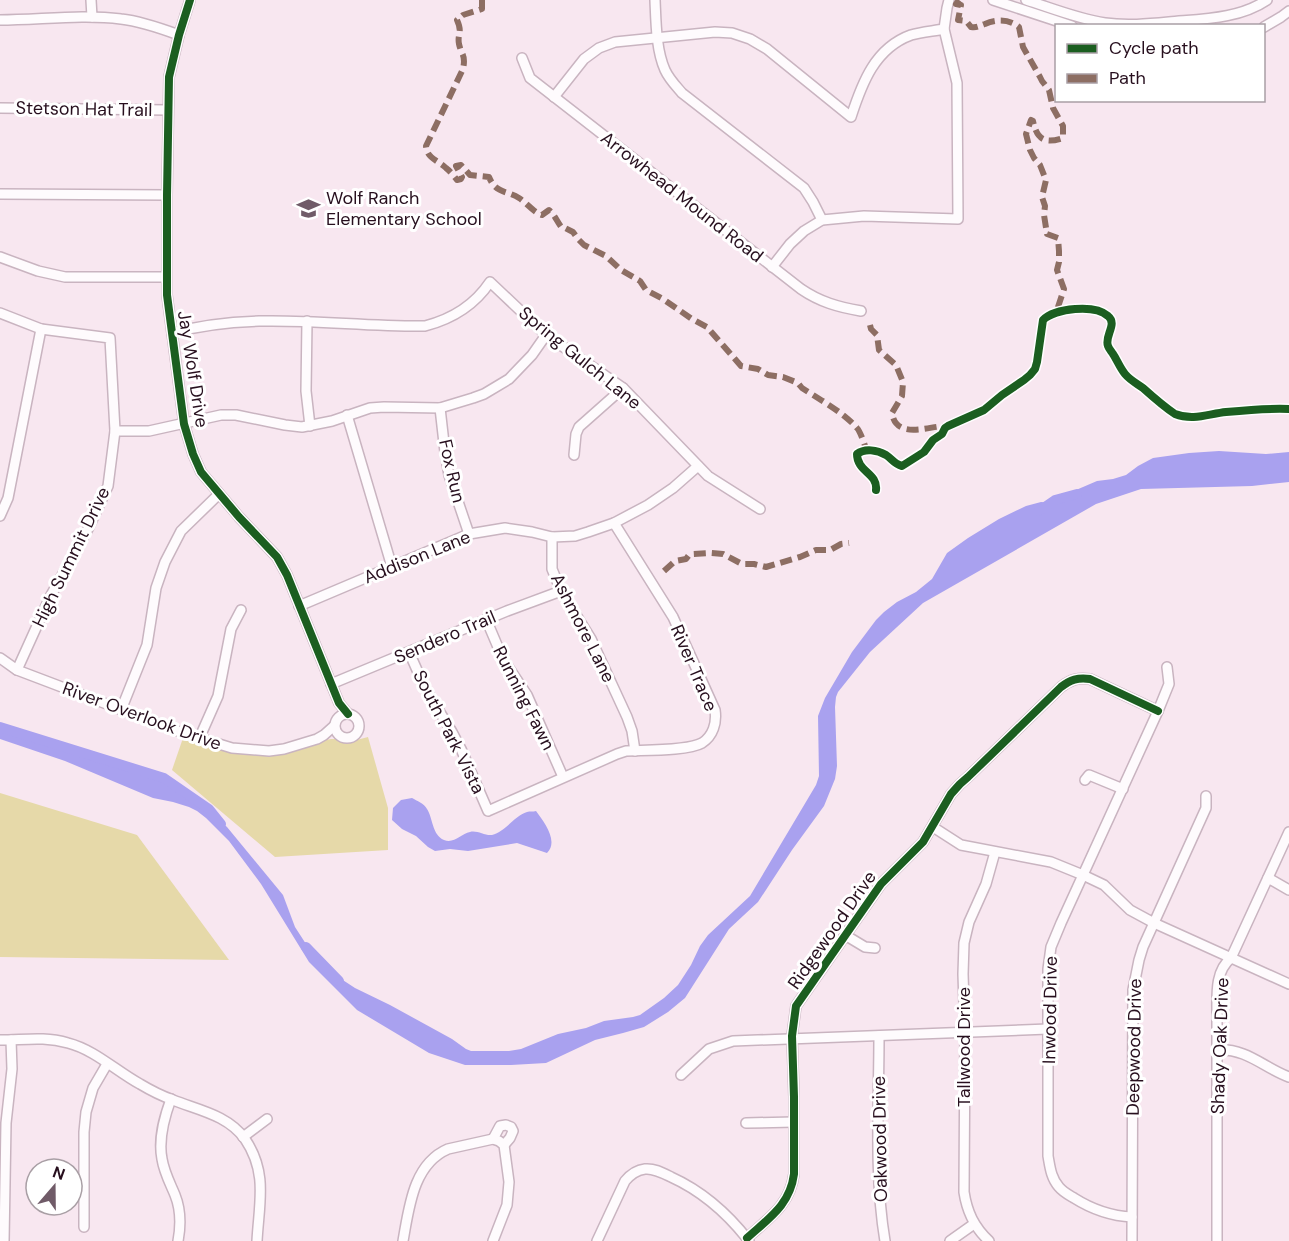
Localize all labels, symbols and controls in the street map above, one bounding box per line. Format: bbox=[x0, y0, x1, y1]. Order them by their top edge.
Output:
legend bbox=[1055, 24, 1265, 102]
text: Cycle path bbox=[1109, 36, 1199, 60]
text: Path bbox=[1109, 66, 1146, 90]
street label: Stetson Hat Trail bbox=[16, 96, 152, 122]
street label: Arrowhead Mound Road bbox=[596, 126, 768, 268]
place label: Wolf Ranch Elementary School bbox=[326, 186, 482, 231]
school or university icon: Wolf Ranch Elementary School bbox=[295, 195, 321, 221]
street label: Spring Gulch Lane bbox=[514, 301, 646, 415]
street label: Jay Wolf Drive bbox=[172, 309, 214, 429]
street label: Fox Run bbox=[433, 437, 471, 505]
street label: High Summit Drive bbox=[27, 483, 115, 631]
street label: Addison Lane bbox=[360, 525, 474, 589]
street label: Ashmore Lane bbox=[545, 569, 621, 687]
street label: Sendero Trail bbox=[391, 605, 499, 669]
street label: River Trace bbox=[665, 621, 723, 715]
street label: Running Fawn bbox=[487, 642, 561, 754]
street label: South Park Vista bbox=[407, 666, 491, 798]
street label: River Overlook Drive bbox=[59, 676, 225, 756]
street label: Ridgewood Drive bbox=[782, 866, 882, 994]
street label: Inwood Drive bbox=[1037, 956, 1063, 1064]
street label: Shady Oak Drive bbox=[1206, 977, 1234, 1115]
street label: Deepwood Drive bbox=[1121, 978, 1147, 1116]
street label: Tallwood Drive bbox=[952, 987, 976, 1107]
street label: Oakwood Drive bbox=[867, 1076, 893, 1202]
north arrow bbox=[24, 1157, 84, 1217]
text: N bbox=[50, 1162, 68, 1185]

